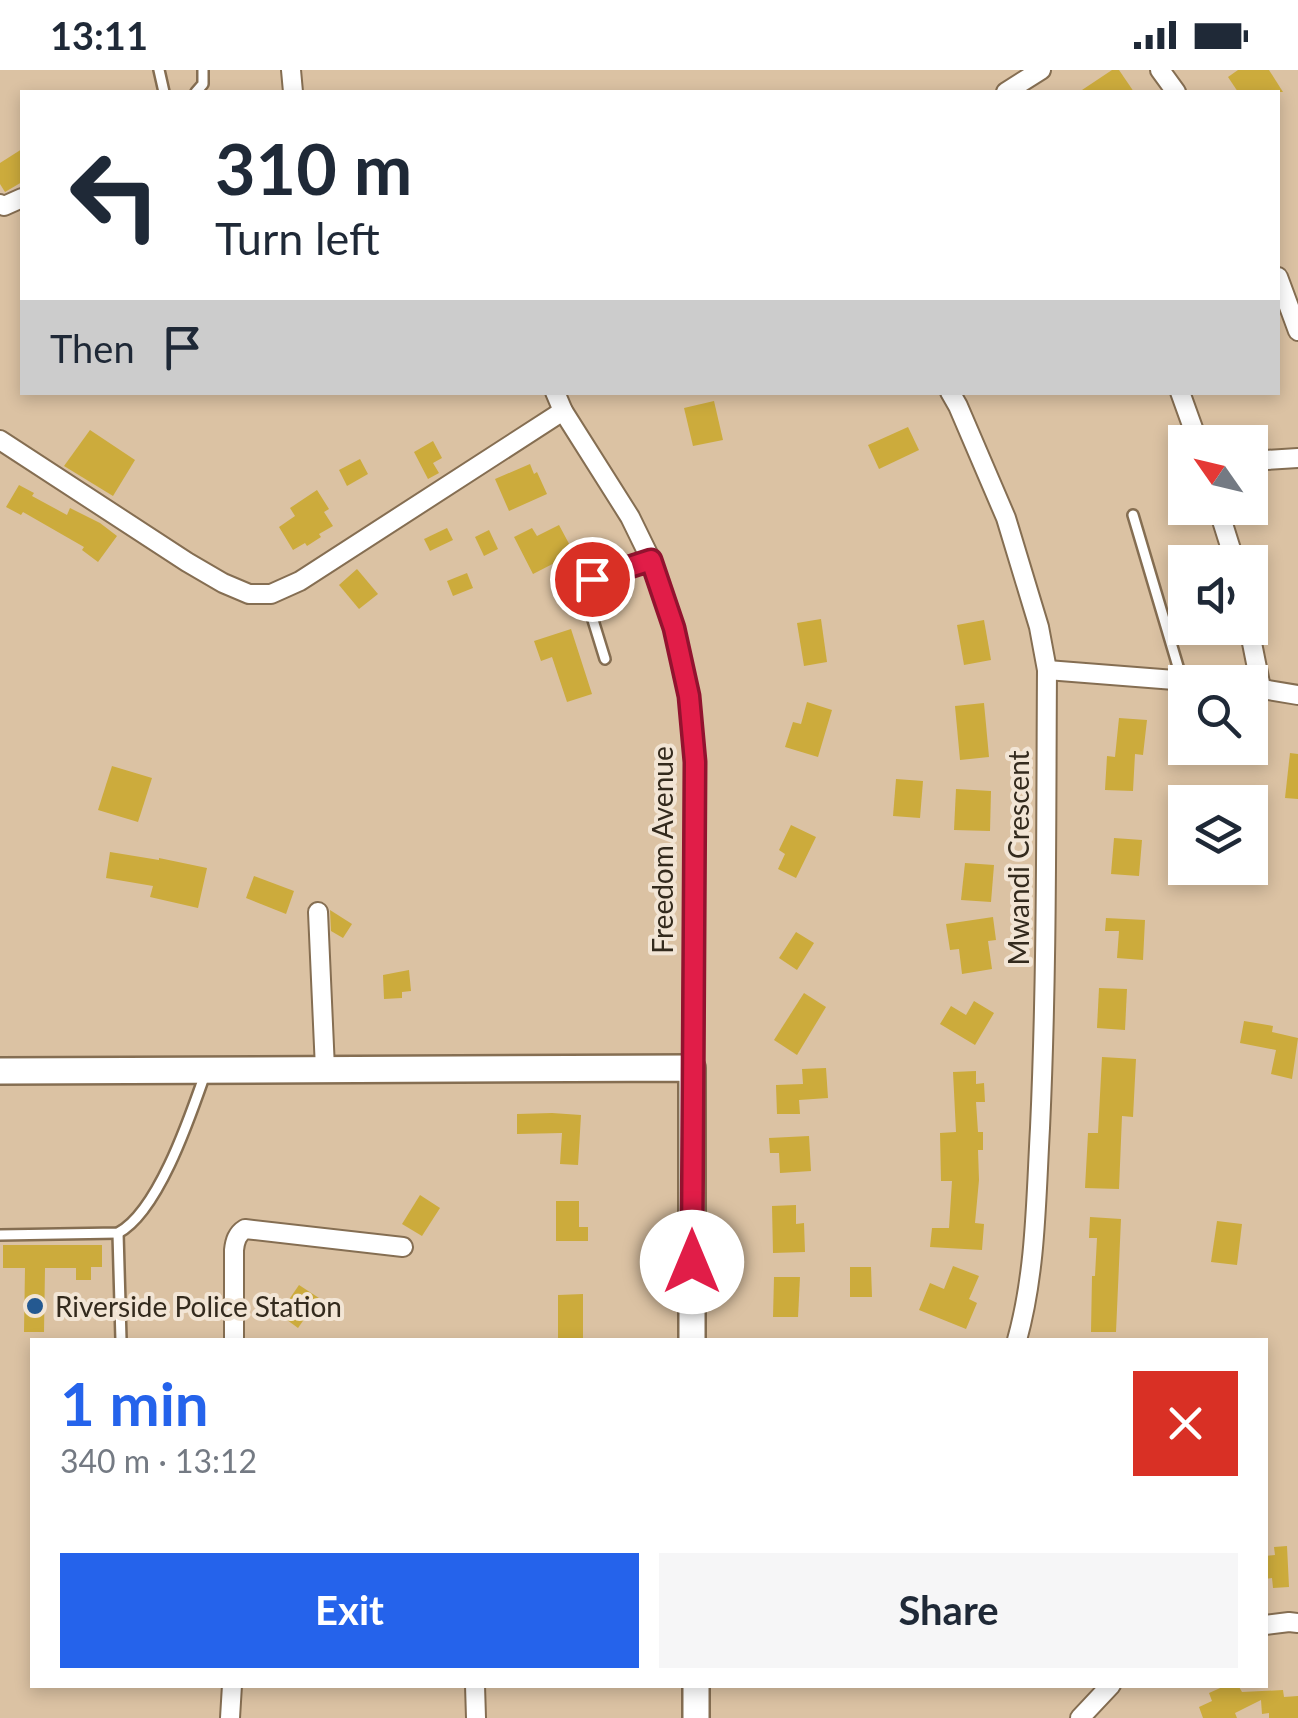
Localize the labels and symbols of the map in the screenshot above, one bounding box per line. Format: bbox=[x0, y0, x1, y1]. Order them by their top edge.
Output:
north arrow bbox=[1168, 425, 1268, 525]
pin bbox=[550, 537, 635, 622]
street label: Freedom Avenue bbox=[645, 746, 679, 954]
street label: Mwandi Crescent bbox=[1001, 750, 1035, 966]
position arrow bbox=[640, 1210, 744, 1314]
place label: Riverside Police Station bbox=[55, 1289, 342, 1323]
marker: Riverside Police Station bbox=[24, 1295, 46, 1317]

